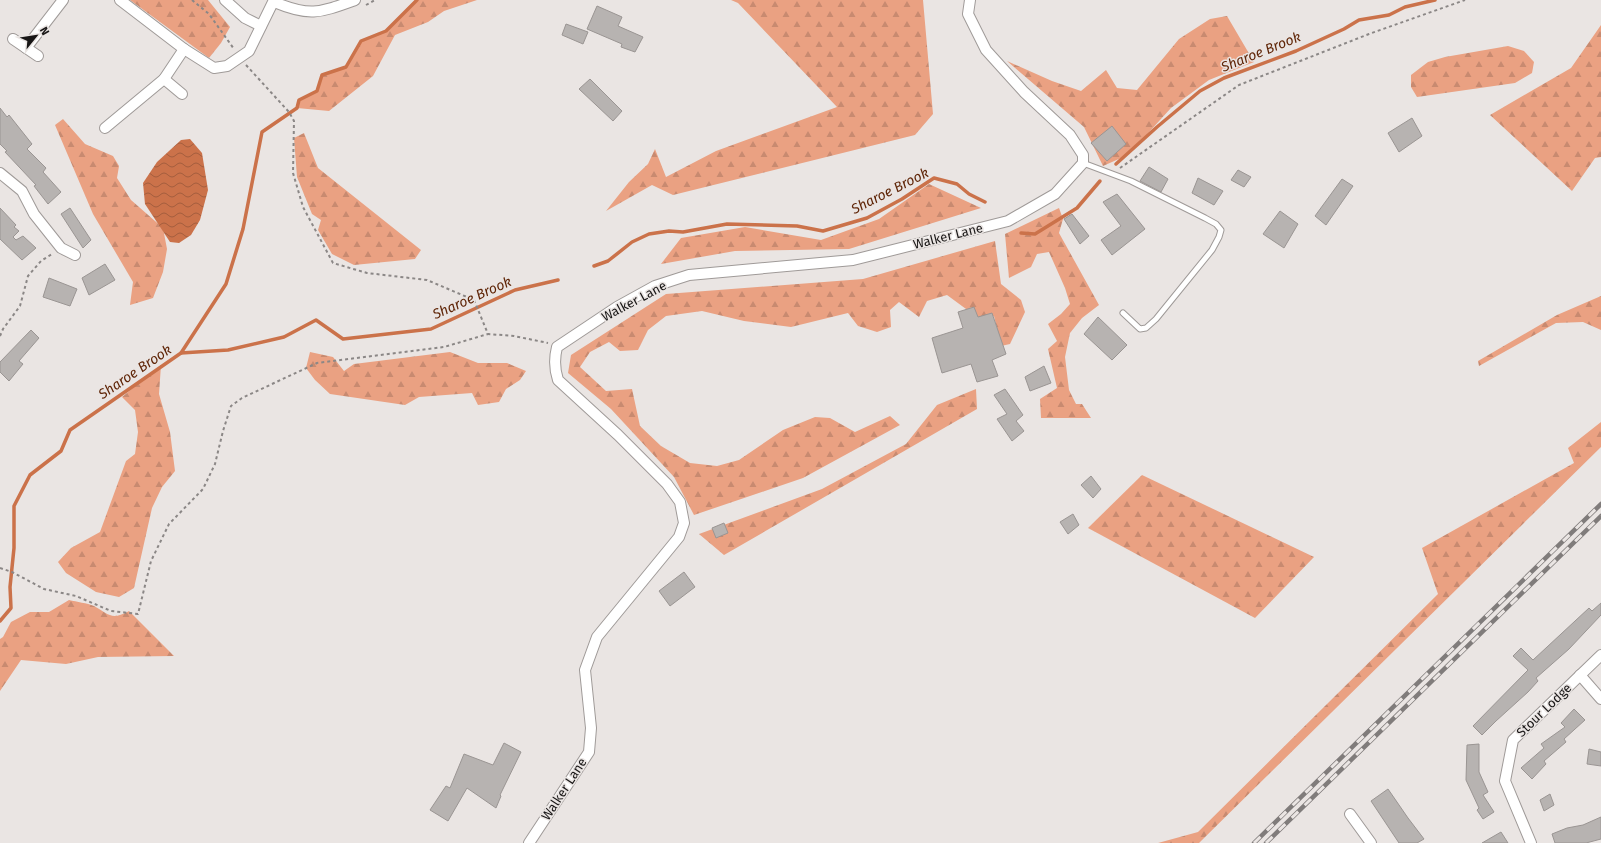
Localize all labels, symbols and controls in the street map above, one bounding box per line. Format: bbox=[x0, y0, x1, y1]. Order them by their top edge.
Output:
north arrow bbox=[16, 16, 56, 56]
text: N bbox=[37, 25, 52, 38]
water label: Sharoe Brook bbox=[1218, 28, 1304, 76]
water label: Sharoe Brook bbox=[848, 164, 932, 218]
street label: Walker Lane bbox=[912, 220, 984, 252]
water label: Sharoe Brook bbox=[429, 273, 514, 323]
street label: Walker Lane bbox=[599, 278, 669, 324]
water label: Sharoe Brook bbox=[94, 341, 175, 403]
street label: Stour Lodge bbox=[1513, 680, 1575, 740]
street label: Walker Lane bbox=[538, 755, 590, 823]

